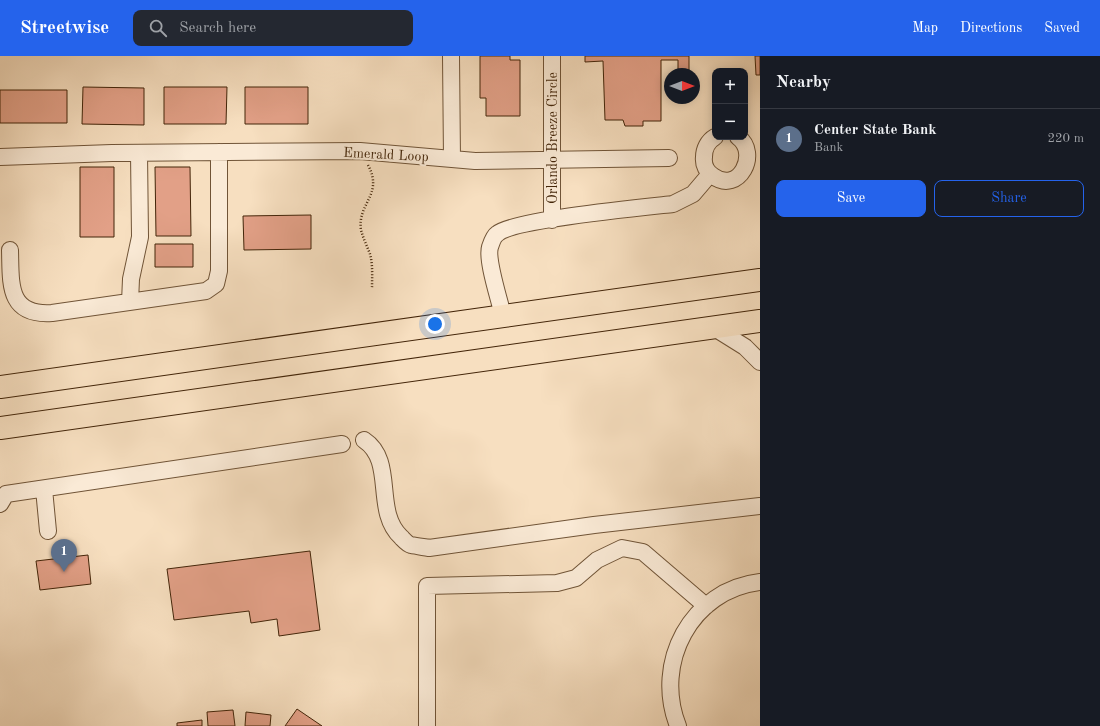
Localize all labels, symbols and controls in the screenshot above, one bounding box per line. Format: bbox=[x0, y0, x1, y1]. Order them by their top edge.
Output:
search box bbox=[133, 10, 413, 46]
icon: search bbox=[147, 17, 169, 39]
text: Streetwise bbox=[20, 19, 109, 38]
text: Search here bbox=[179, 21, 256, 36]
text: Map bbox=[912, 21, 938, 35]
text: Directions bbox=[960, 21, 1022, 35]
text: Saved bbox=[1044, 21, 1080, 35]
north arrow bbox=[664, 68, 700, 104]
map controls bbox=[712, 68, 748, 140]
button: + bbox=[712, 68, 748, 104]
street label: Orlando Breeze Circle bbox=[546, 72, 560, 204]
text: Nearby bbox=[776, 74, 831, 91]
button: − bbox=[712, 104, 748, 140]
text: Center State Bank bbox=[814, 123, 937, 138]
text: 1 bbox=[785, 132, 793, 145]
text: 220 m bbox=[1047, 132, 1084, 145]
text: Bank bbox=[814, 141, 843, 154]
street label: Emerald Loop bbox=[343, 146, 429, 164]
button: Save bbox=[776, 180, 926, 217]
button: Share bbox=[934, 180, 1084, 217]
your location bbox=[425, 314, 445, 334]
pin: 1 bbox=[51, 539, 77, 572]

